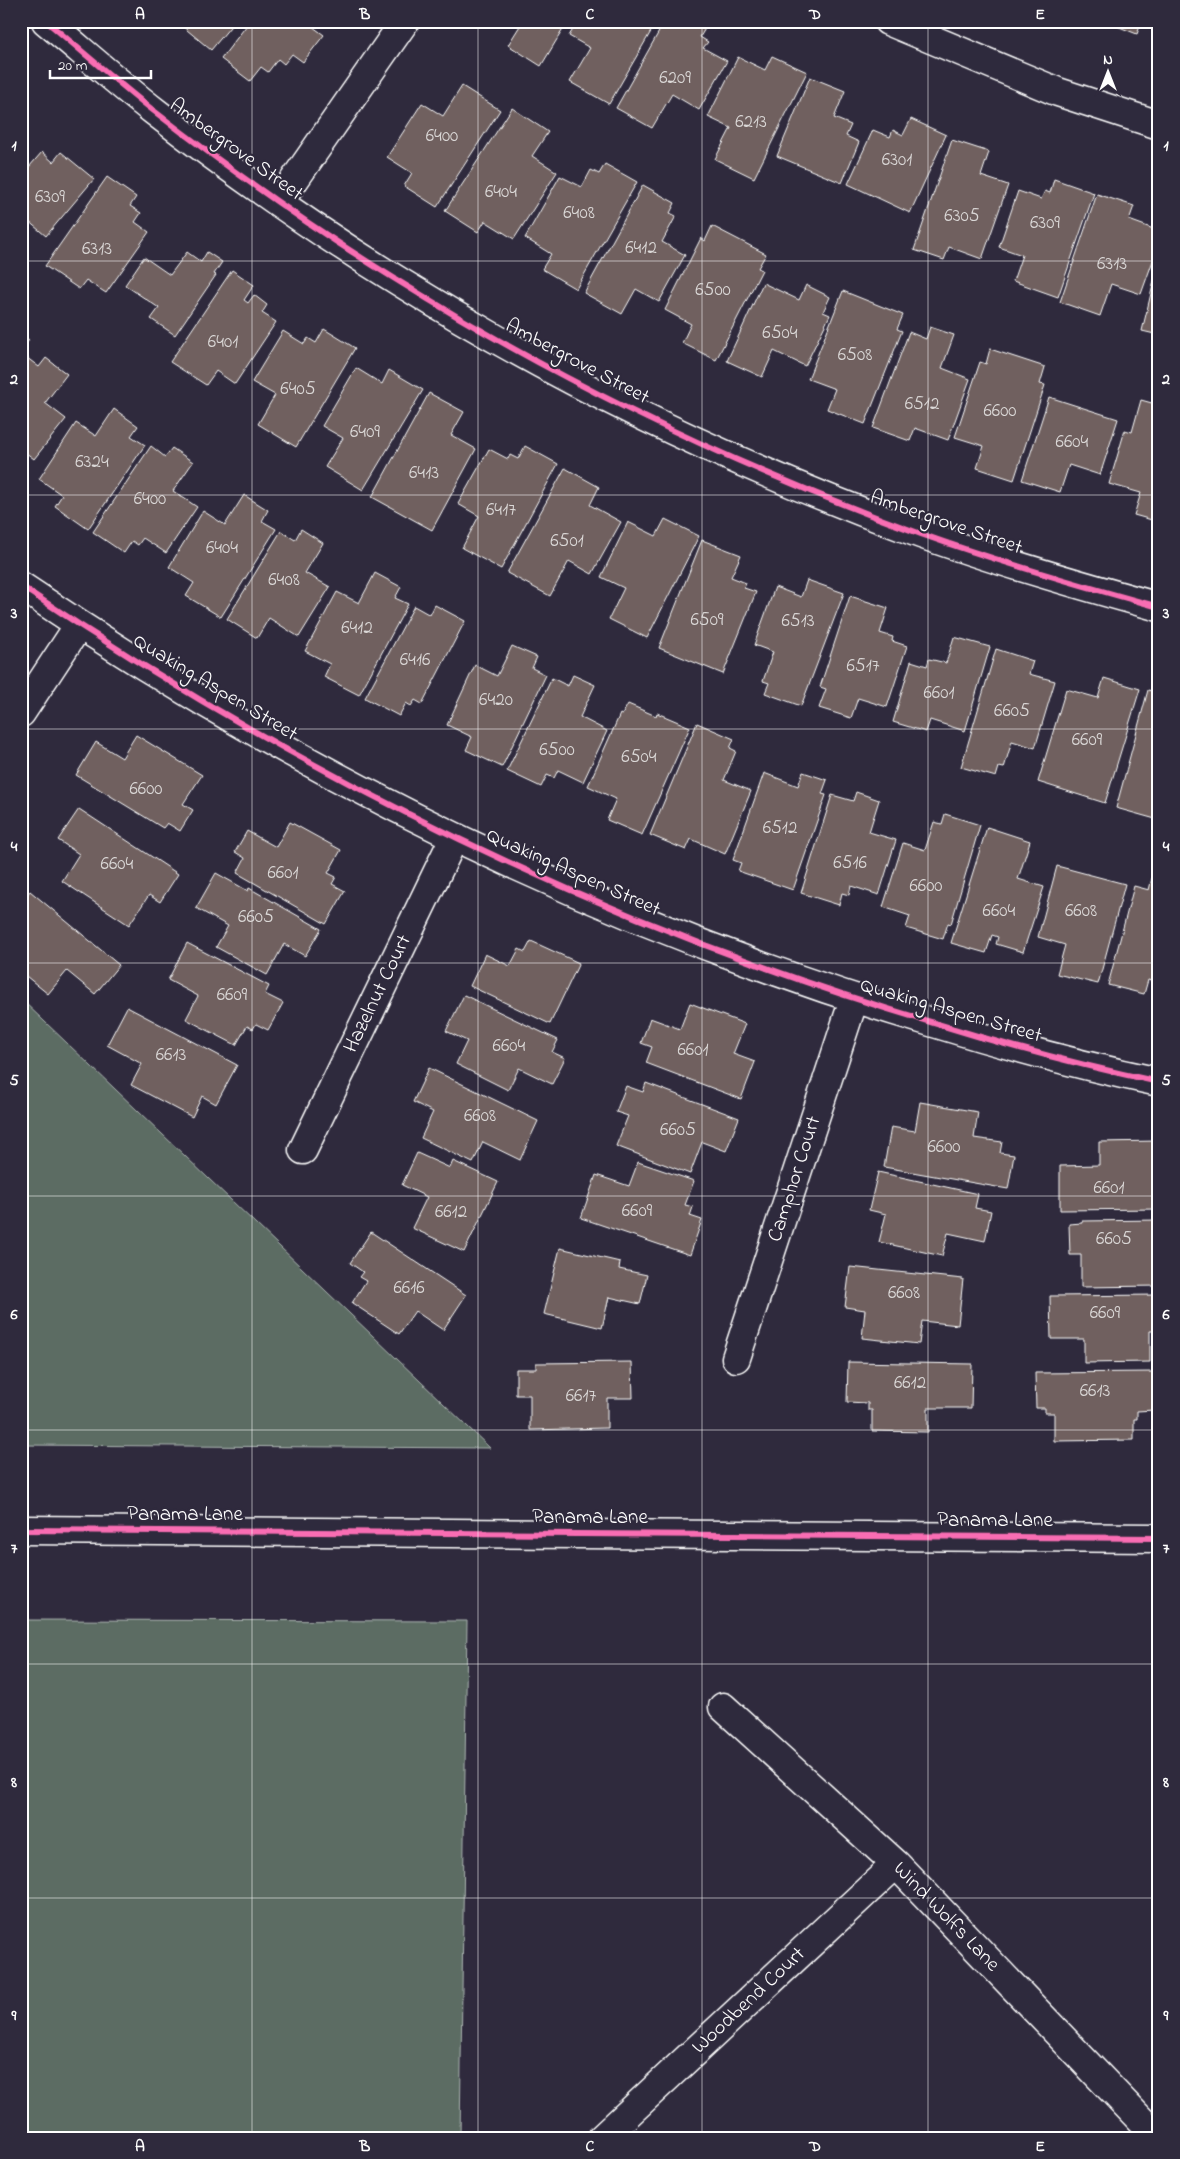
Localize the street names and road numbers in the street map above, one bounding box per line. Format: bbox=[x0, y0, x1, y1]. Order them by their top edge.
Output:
street label: Ambergrove Street bbox=[162, 91, 309, 211]
street label: Ambergrove Street bbox=[499, 311, 654, 414]
street label: Ambergrove Street bbox=[865, 483, 1026, 565]
street label: Quaking Aspen Street bbox=[126, 627, 303, 751]
street label: Quaking Aspen Street bbox=[480, 821, 665, 927]
street label: Hazelnut Court bbox=[336, 930, 420, 1058]
street label: Quaking Aspen Street bbox=[856, 971, 1045, 1053]
street label: Camphor Court bbox=[761, 1112, 829, 1246]
street label: Panama Lane bbox=[127, 1500, 243, 1530]
street label: Panama Lane bbox=[532, 1503, 648, 1533]
street label: Panama Lane bbox=[937, 1506, 1053, 1536]
street label: Wind Wolfs Lane bbox=[885, 1855, 1007, 1979]
street label: Woodbend Court bbox=[685, 1940, 813, 2062]

